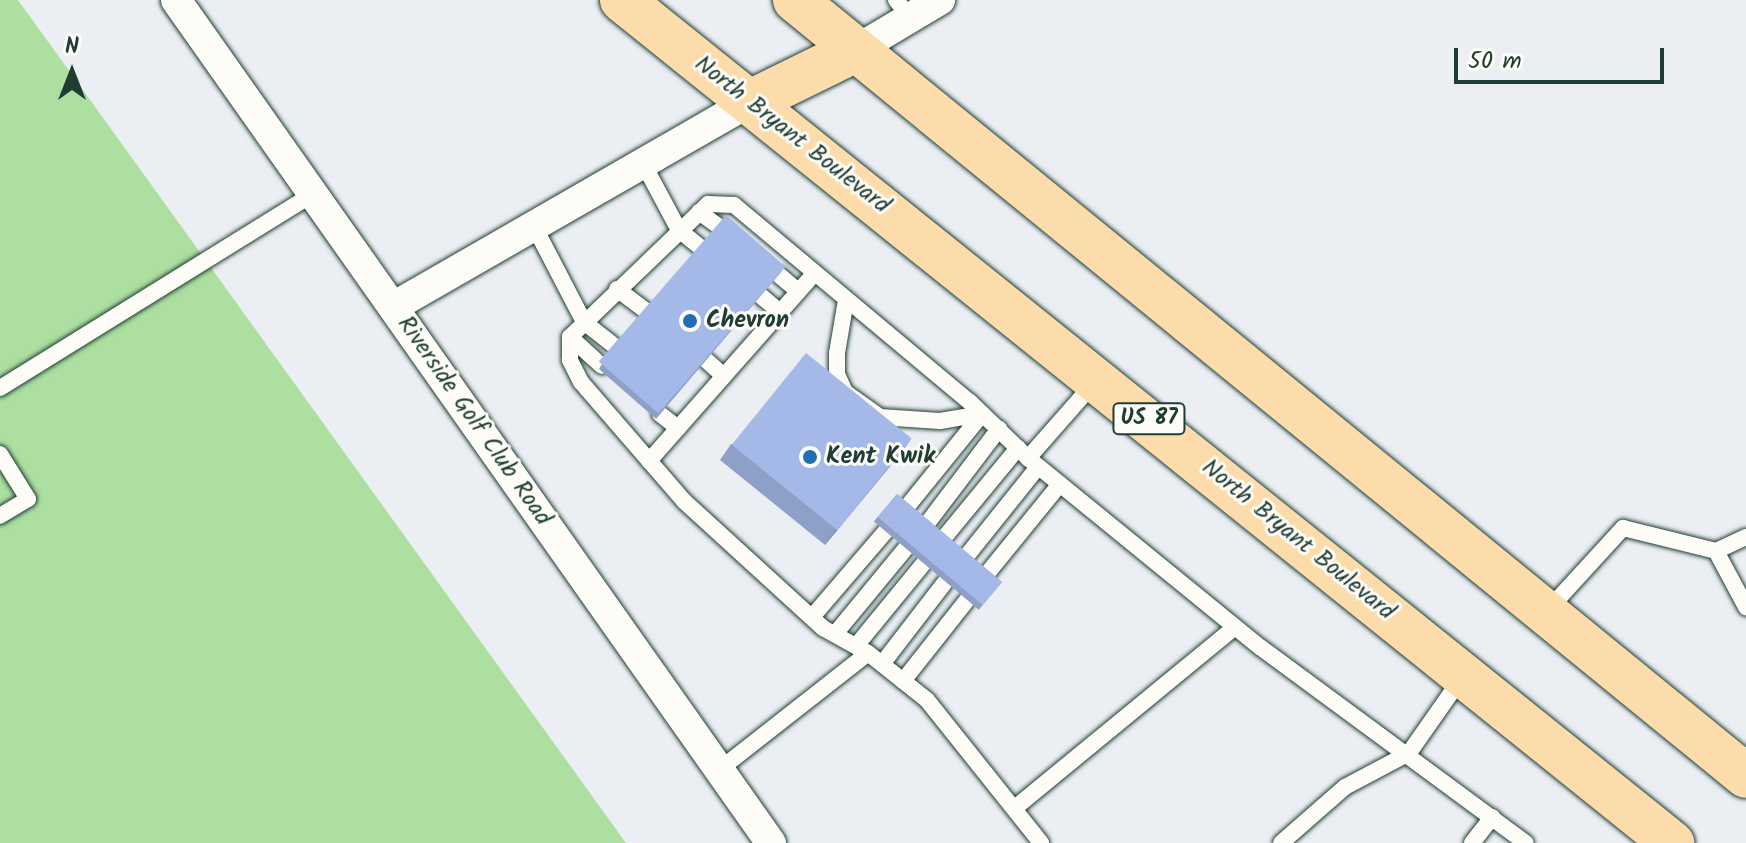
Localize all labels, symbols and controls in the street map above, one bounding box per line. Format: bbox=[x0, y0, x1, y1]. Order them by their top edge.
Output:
text: N bbox=[65, 30, 79, 65]
north arrow bbox=[32, 32, 112, 112]
scale bar bbox=[1458, 32, 1668, 82]
text: 50 m bbox=[1468, 42, 1522, 81]
street label: North Bryant Boulevard bbox=[689, 50, 895, 220]
place label: Chevron bbox=[706, 307, 789, 335]
street label: Riverside Golf Club Road bbox=[391, 311, 557, 531]
marker: Chevron bbox=[681, 312, 699, 330]
road number: US 87 bbox=[1111, 401, 1187, 437]
place label: Kent Kwik bbox=[826, 443, 935, 471]
marker: Kent Kwik bbox=[801, 448, 819, 466]
street label: North Bryant Boulevard bbox=[1196, 453, 1400, 627]

